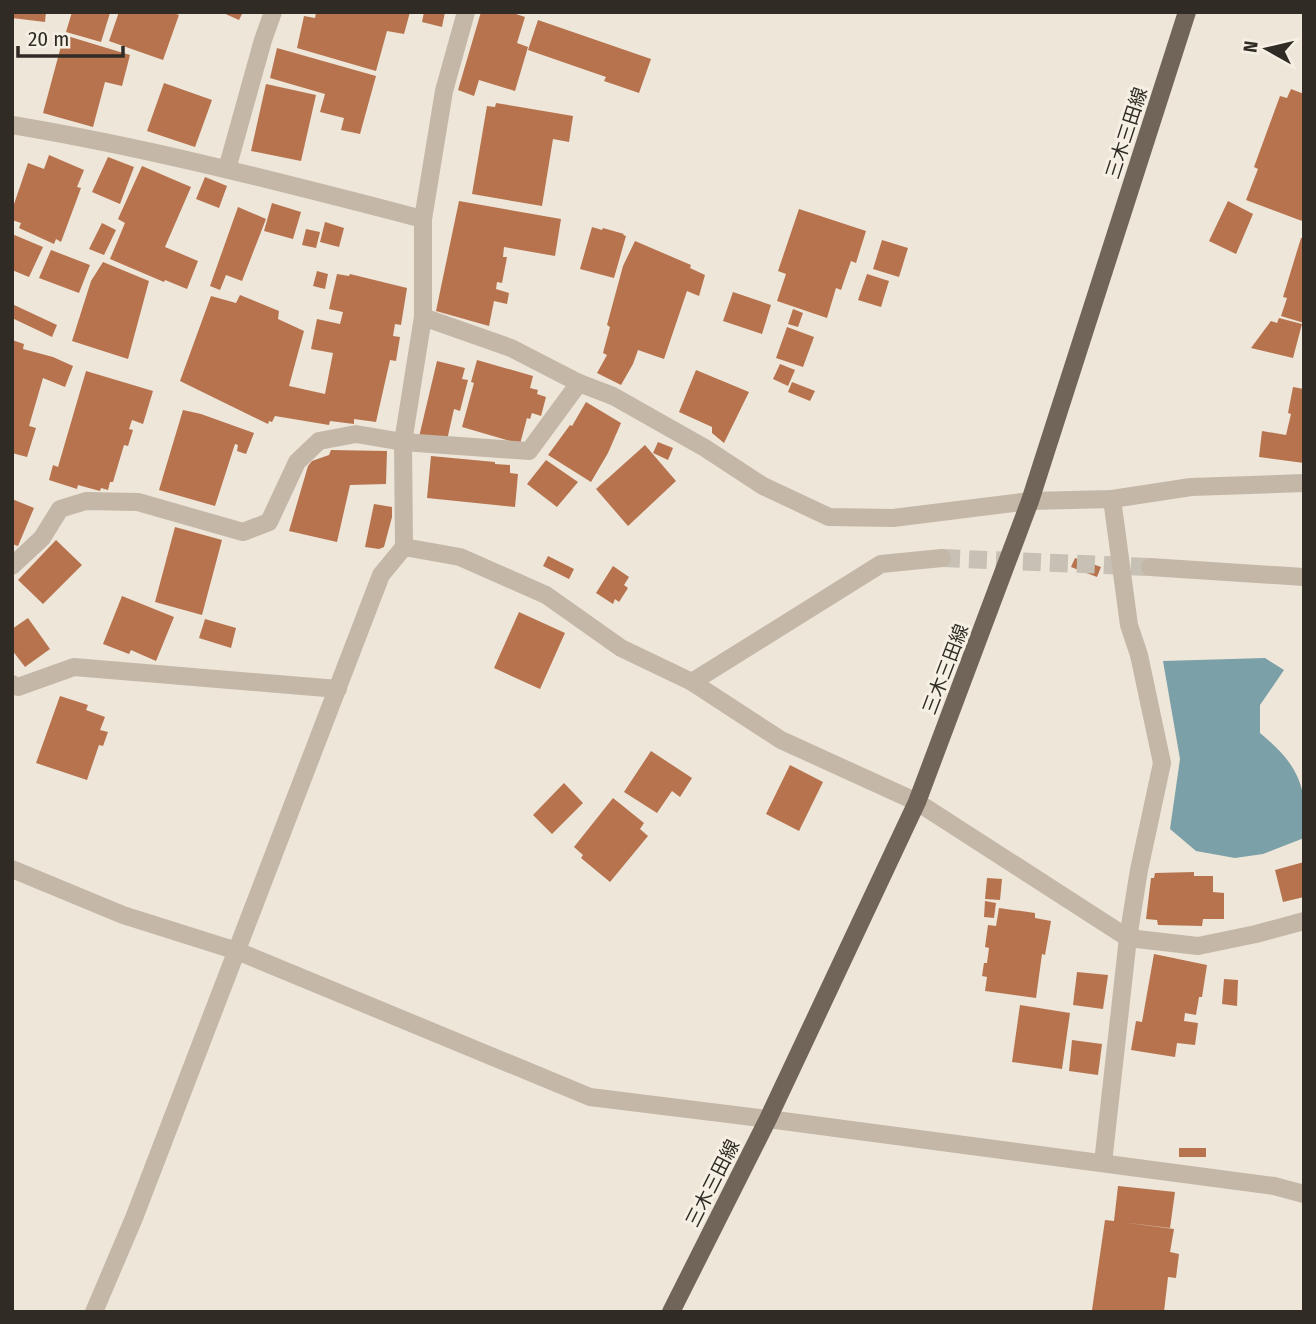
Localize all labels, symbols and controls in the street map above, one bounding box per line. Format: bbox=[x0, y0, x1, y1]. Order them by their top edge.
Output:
scale bar bbox=[18, 14, 122, 58]
north arrow bbox=[1232, 14, 1302, 84]
text: 20 m bbox=[28, 26, 69, 52]
text: N bbox=[1238, 39, 1263, 54]
street label: 三木三田線 bbox=[1101, 84, 1152, 182]
street label: 三木三田線 bbox=[918, 621, 973, 718]
street label: 三木三田線 bbox=[681, 1136, 744, 1231]

